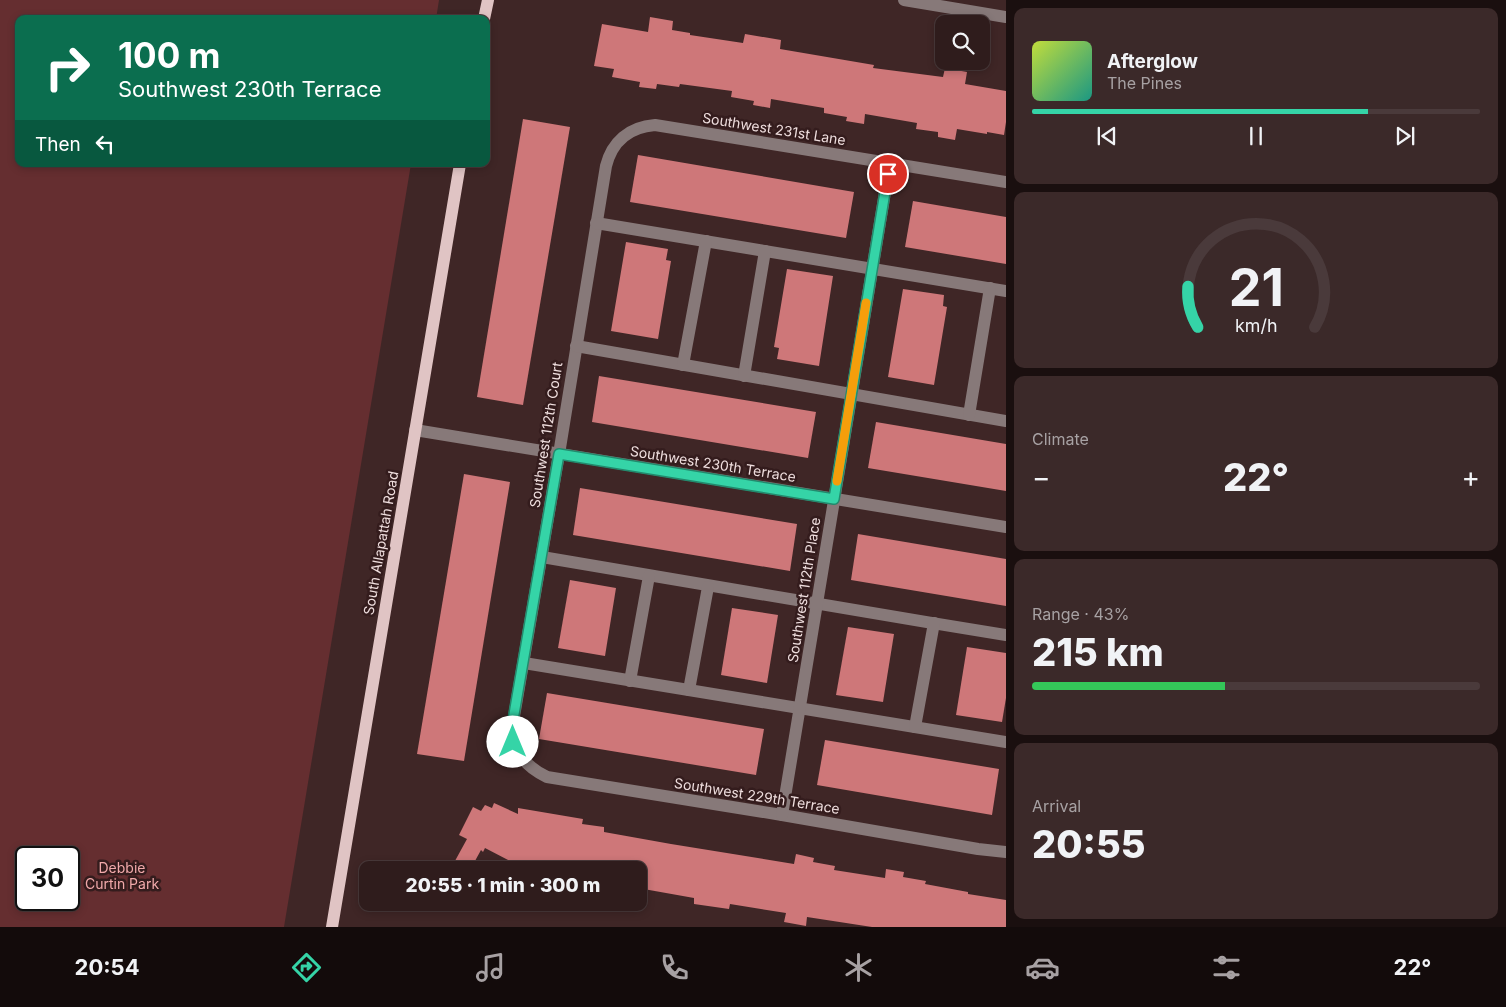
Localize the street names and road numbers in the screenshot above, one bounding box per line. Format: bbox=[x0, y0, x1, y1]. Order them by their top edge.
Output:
street label: Southwest 231st Lane bbox=[701, 109, 847, 148]
street label: Southwest 112th Court bbox=[526, 360, 566, 509]
street label: Southwest 230th Terrace bbox=[629, 442, 797, 485]
street label: South Allapattah Road bbox=[359, 470, 402, 616]
street label: Southwest 112th Place bbox=[784, 516, 823, 664]
street label: Southwest 229th Terrace bbox=[673, 774, 841, 817]

